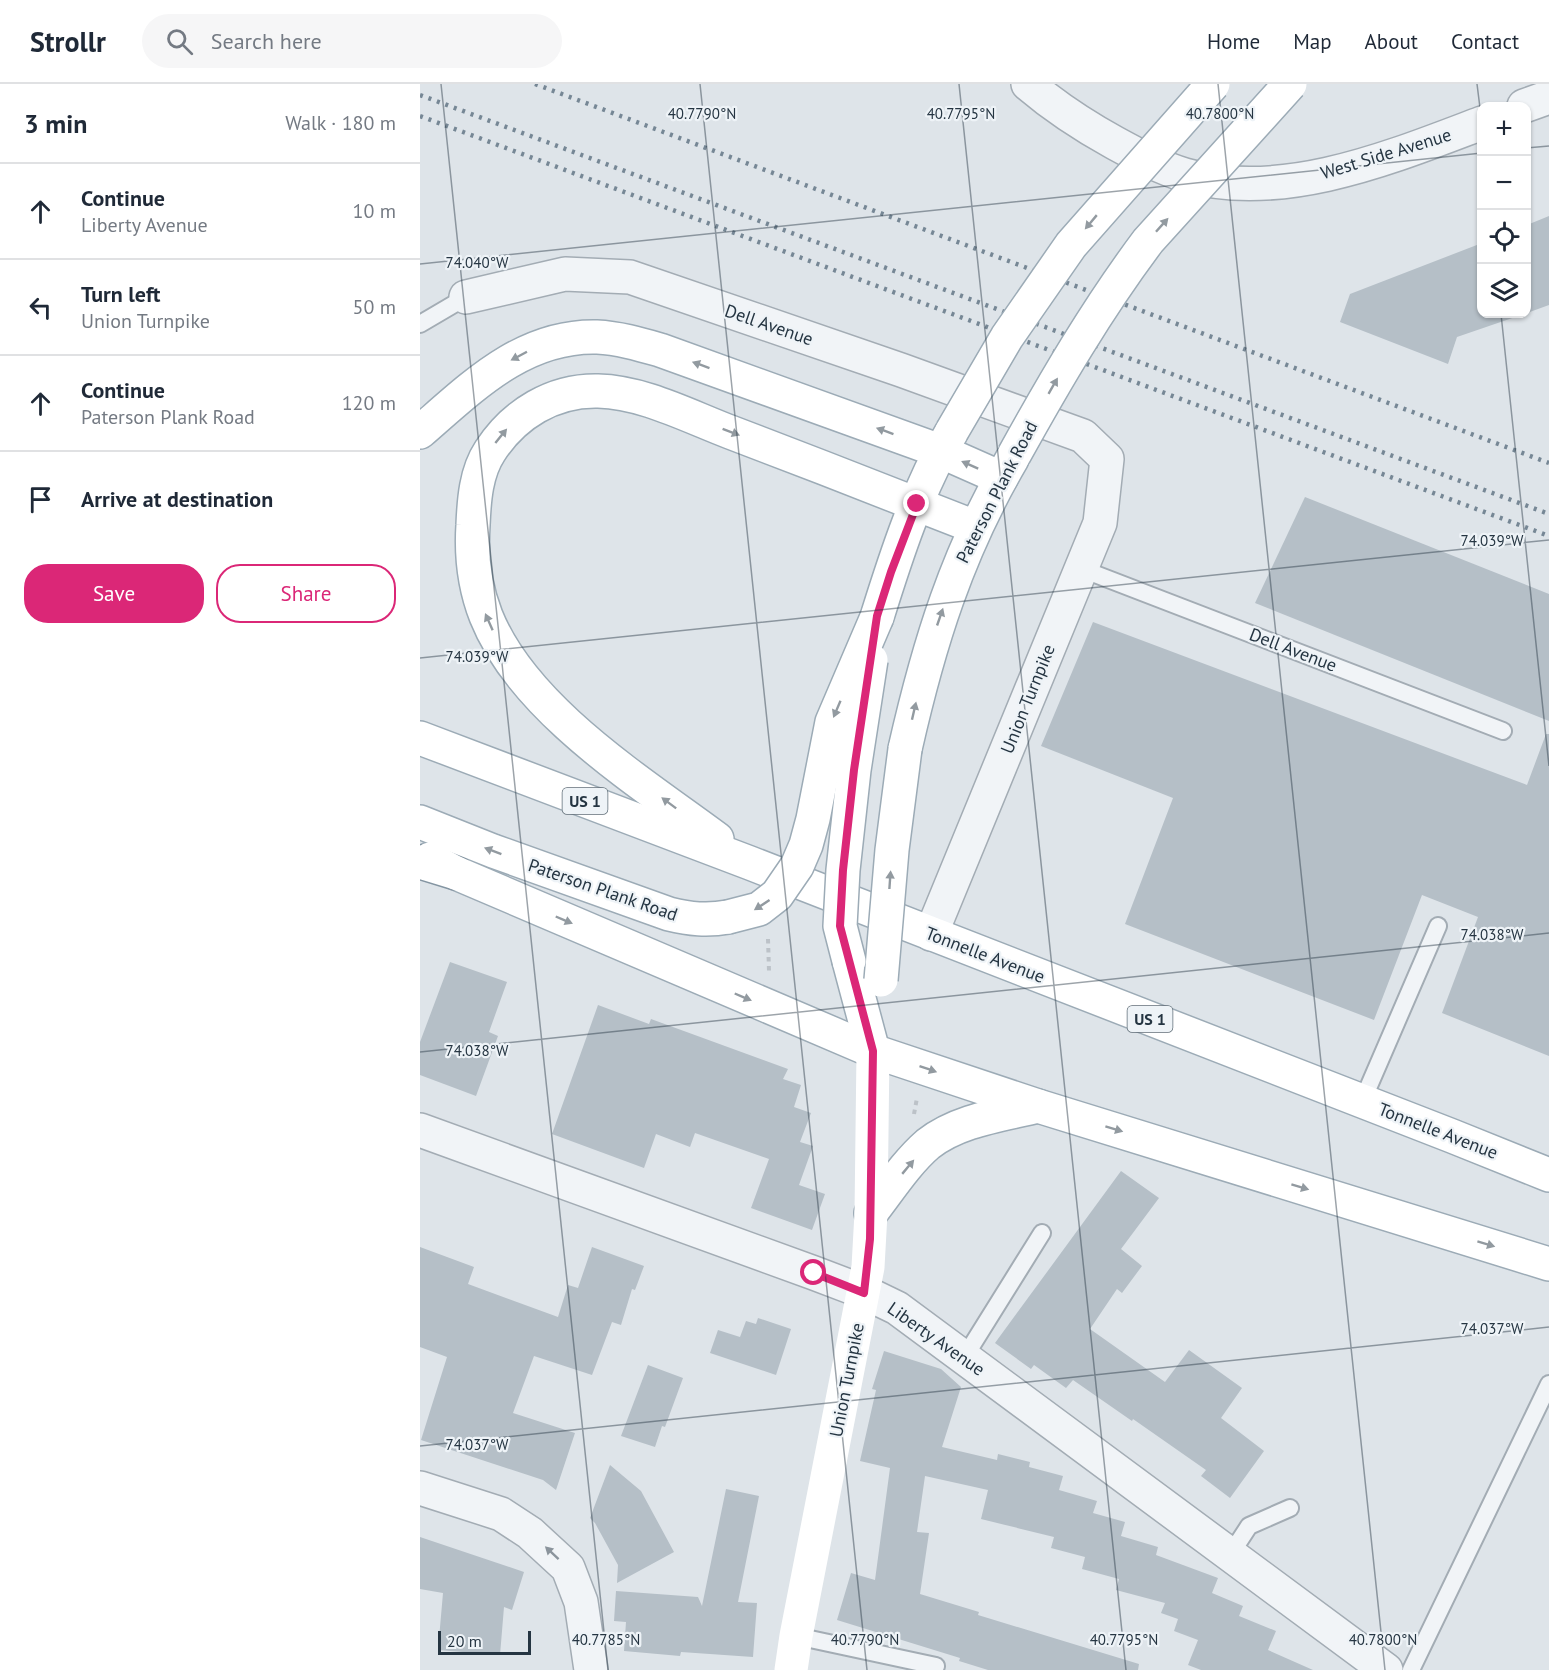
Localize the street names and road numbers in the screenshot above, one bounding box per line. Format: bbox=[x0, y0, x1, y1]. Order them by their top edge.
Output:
street label: West Side Avenue bbox=[1318, 123, 1454, 184]
street label: Dell Avenue bbox=[722, 299, 816, 350]
street label: Paterson Plank Road bbox=[951, 417, 1042, 567]
street label: Dell Avenue bbox=[1246, 622, 1340, 677]
street label: Union Turnpike bbox=[995, 641, 1060, 757]
road number: US 1 bbox=[562, 788, 608, 814]
street label: Paterson Plank Road bbox=[525, 853, 681, 926]
street label: Tonnelle Avenue bbox=[922, 921, 1048, 988]
road number: US 1 bbox=[1128, 1006, 1172, 1032]
street label: Tonnelle Avenue bbox=[1375, 1097, 1501, 1164]
street label: Liberty Avenue bbox=[883, 1296, 990, 1381]
street label: Union Turnpike bbox=[824, 1321, 869, 1439]

